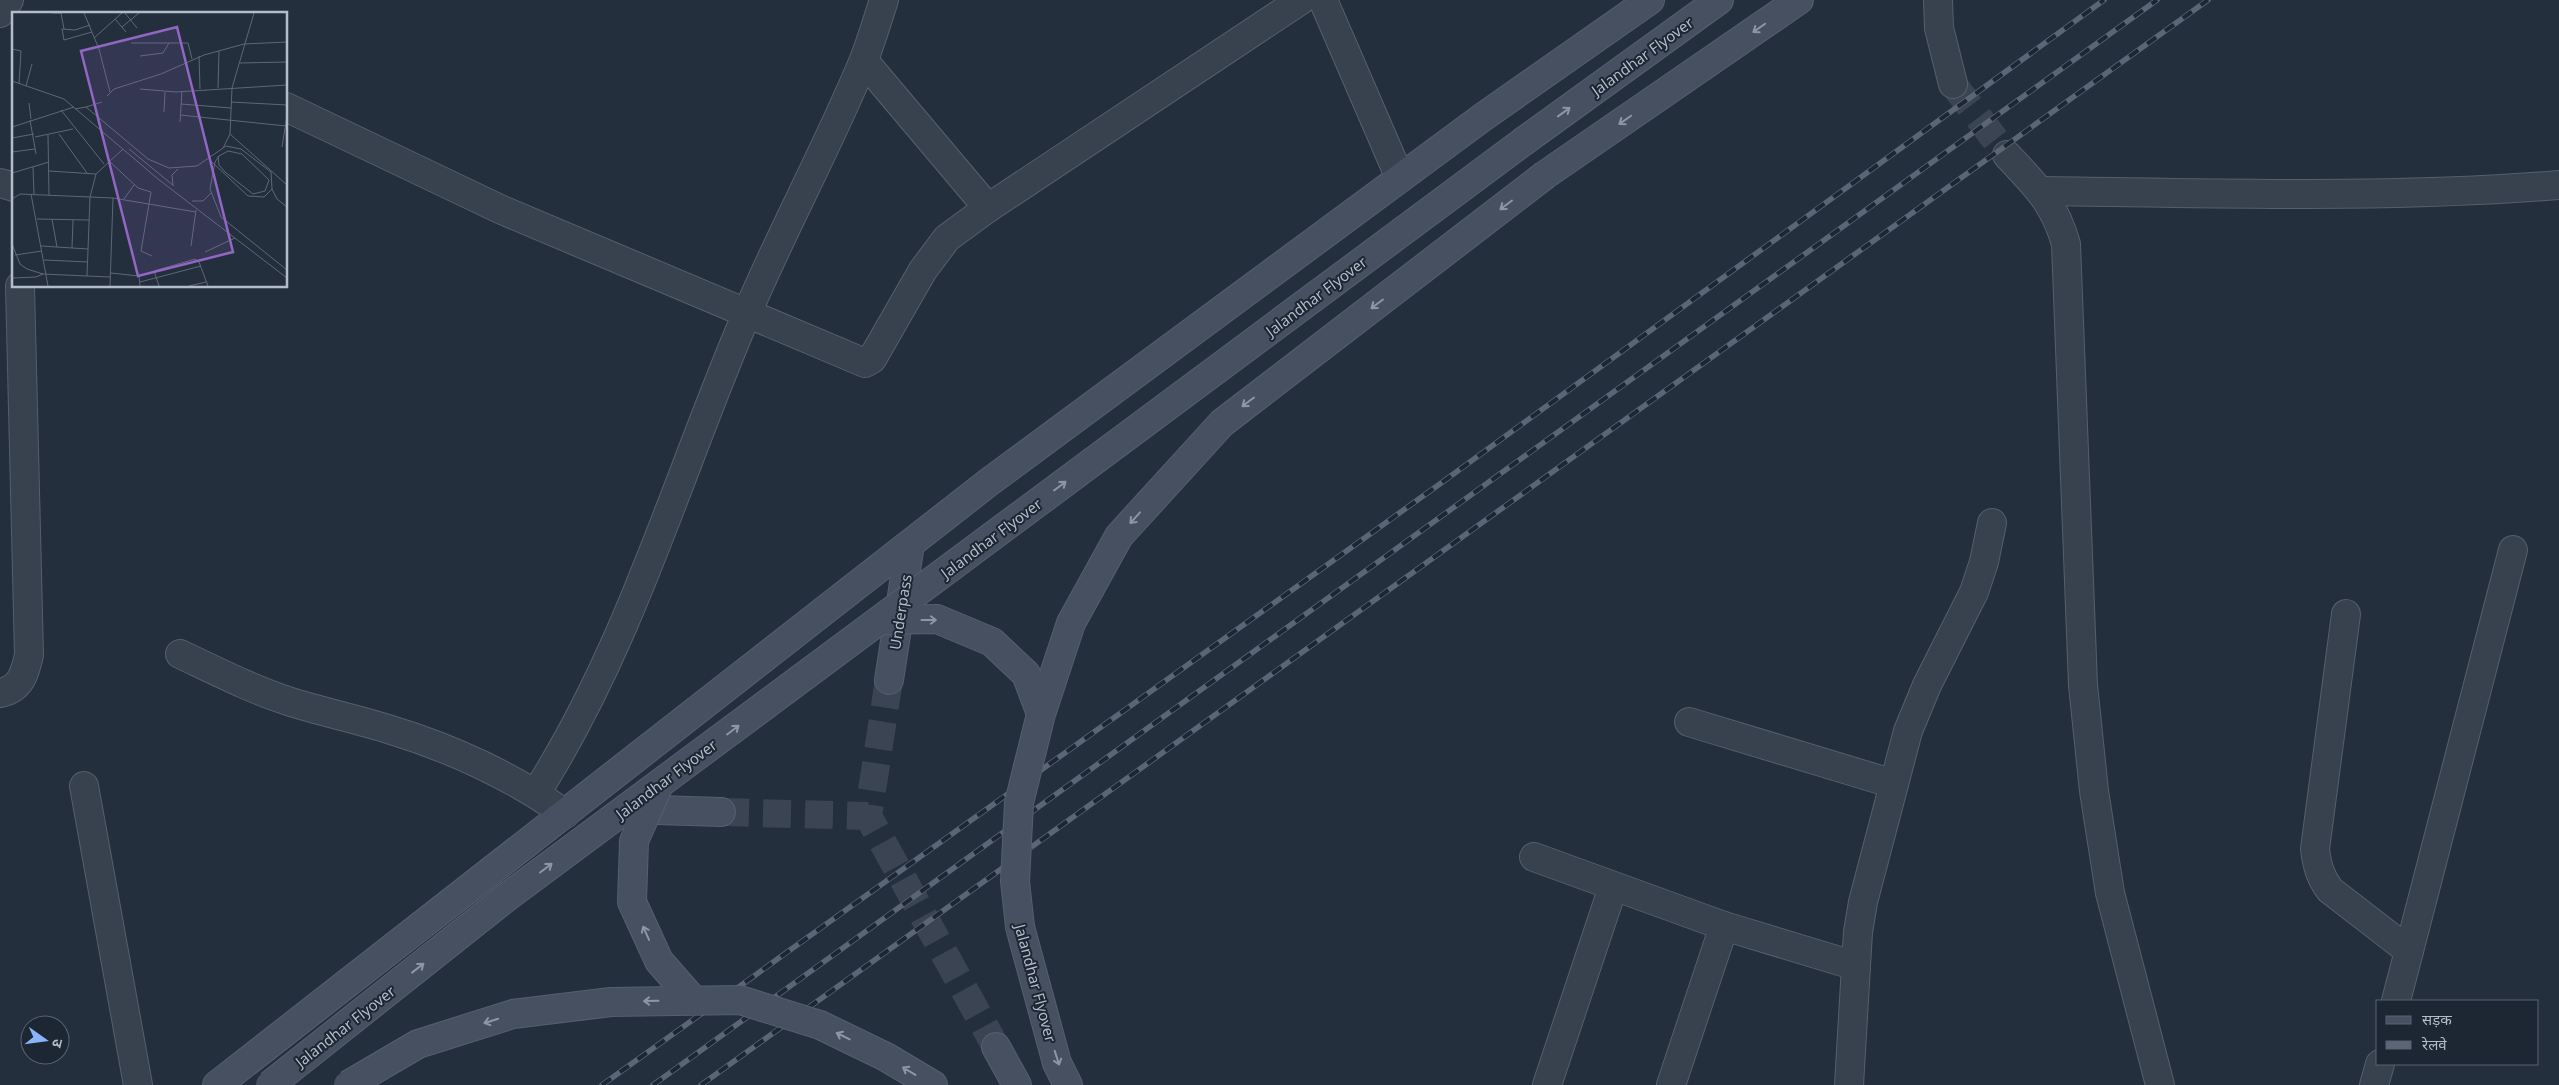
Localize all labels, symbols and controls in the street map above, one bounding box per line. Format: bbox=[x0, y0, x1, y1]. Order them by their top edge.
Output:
inset map bbox=[12, 12, 288, 288]
street label: Jalandhar Flyover bbox=[1585, 12, 1697, 101]
one-way arrow bbox=[1752, 23, 1766, 33]
one-way arrow bbox=[1557, 107, 1571, 117]
one-way arrow bbox=[1618, 115, 1632, 125]
one-way arrow bbox=[1499, 200, 1513, 210]
street label: Jalandhar Flyover bbox=[1260, 251, 1371, 342]
one-way arrow bbox=[1371, 298, 1384, 309]
one-way arrow bbox=[1242, 397, 1255, 408]
one-way arrow bbox=[1053, 481, 1067, 491]
street label: Jalandhar Flyover bbox=[935, 493, 1046, 584]
one-way arrow bbox=[1129, 512, 1141, 525]
street label: Underpass bbox=[884, 573, 916, 651]
one-way arrow bbox=[920, 615, 936, 624]
one-way arrow bbox=[726, 724, 739, 735]
street label: Jalandhar Flyover bbox=[610, 734, 721, 825]
one-way arrow bbox=[539, 863, 552, 874]
street label: Jalandhar Flyover bbox=[1010, 920, 1061, 1044]
one-way arrow bbox=[641, 926, 650, 941]
one-way arrow bbox=[411, 963, 425, 973]
street label: Jalandhar Flyover bbox=[289, 981, 399, 1072]
one-way arrow bbox=[644, 996, 660, 1006]
legend bbox=[2376, 1000, 2539, 1065]
text: सड़क bbox=[2422, 1009, 2452, 1029]
north arrow bbox=[20, 1015, 70, 1065]
one-way arrow bbox=[483, 1016, 499, 1026]
one-way arrow bbox=[835, 1031, 850, 1041]
text: रेलवे bbox=[2421, 1034, 2447, 1054]
text: उ bbox=[48, 1037, 68, 1050]
one-way arrow bbox=[1052, 1050, 1062, 1066]
one-way arrow bbox=[903, 1066, 917, 1076]

